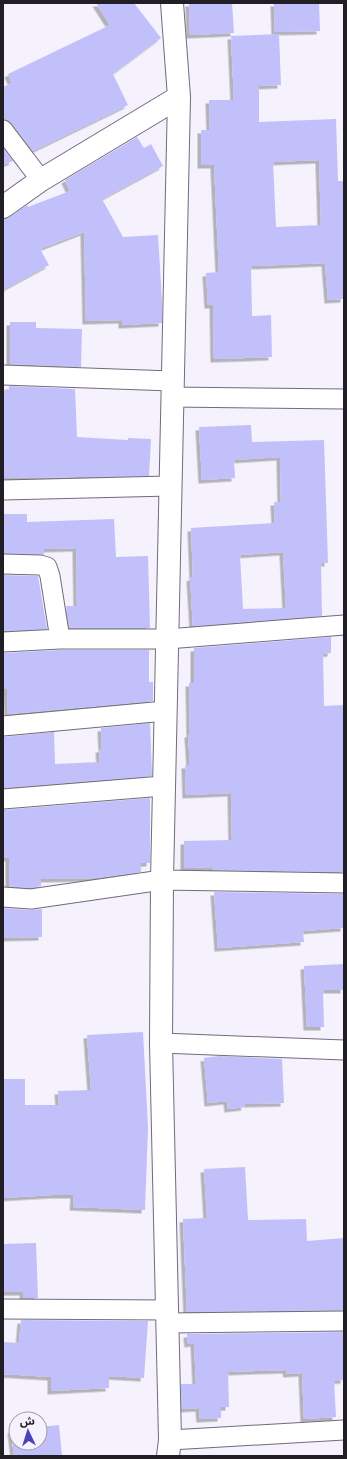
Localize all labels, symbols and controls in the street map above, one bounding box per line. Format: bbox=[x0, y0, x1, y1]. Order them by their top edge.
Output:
north arrow bbox=[8, 1411, 48, 1451]
text: ش bbox=[19, 1414, 35, 1429]

